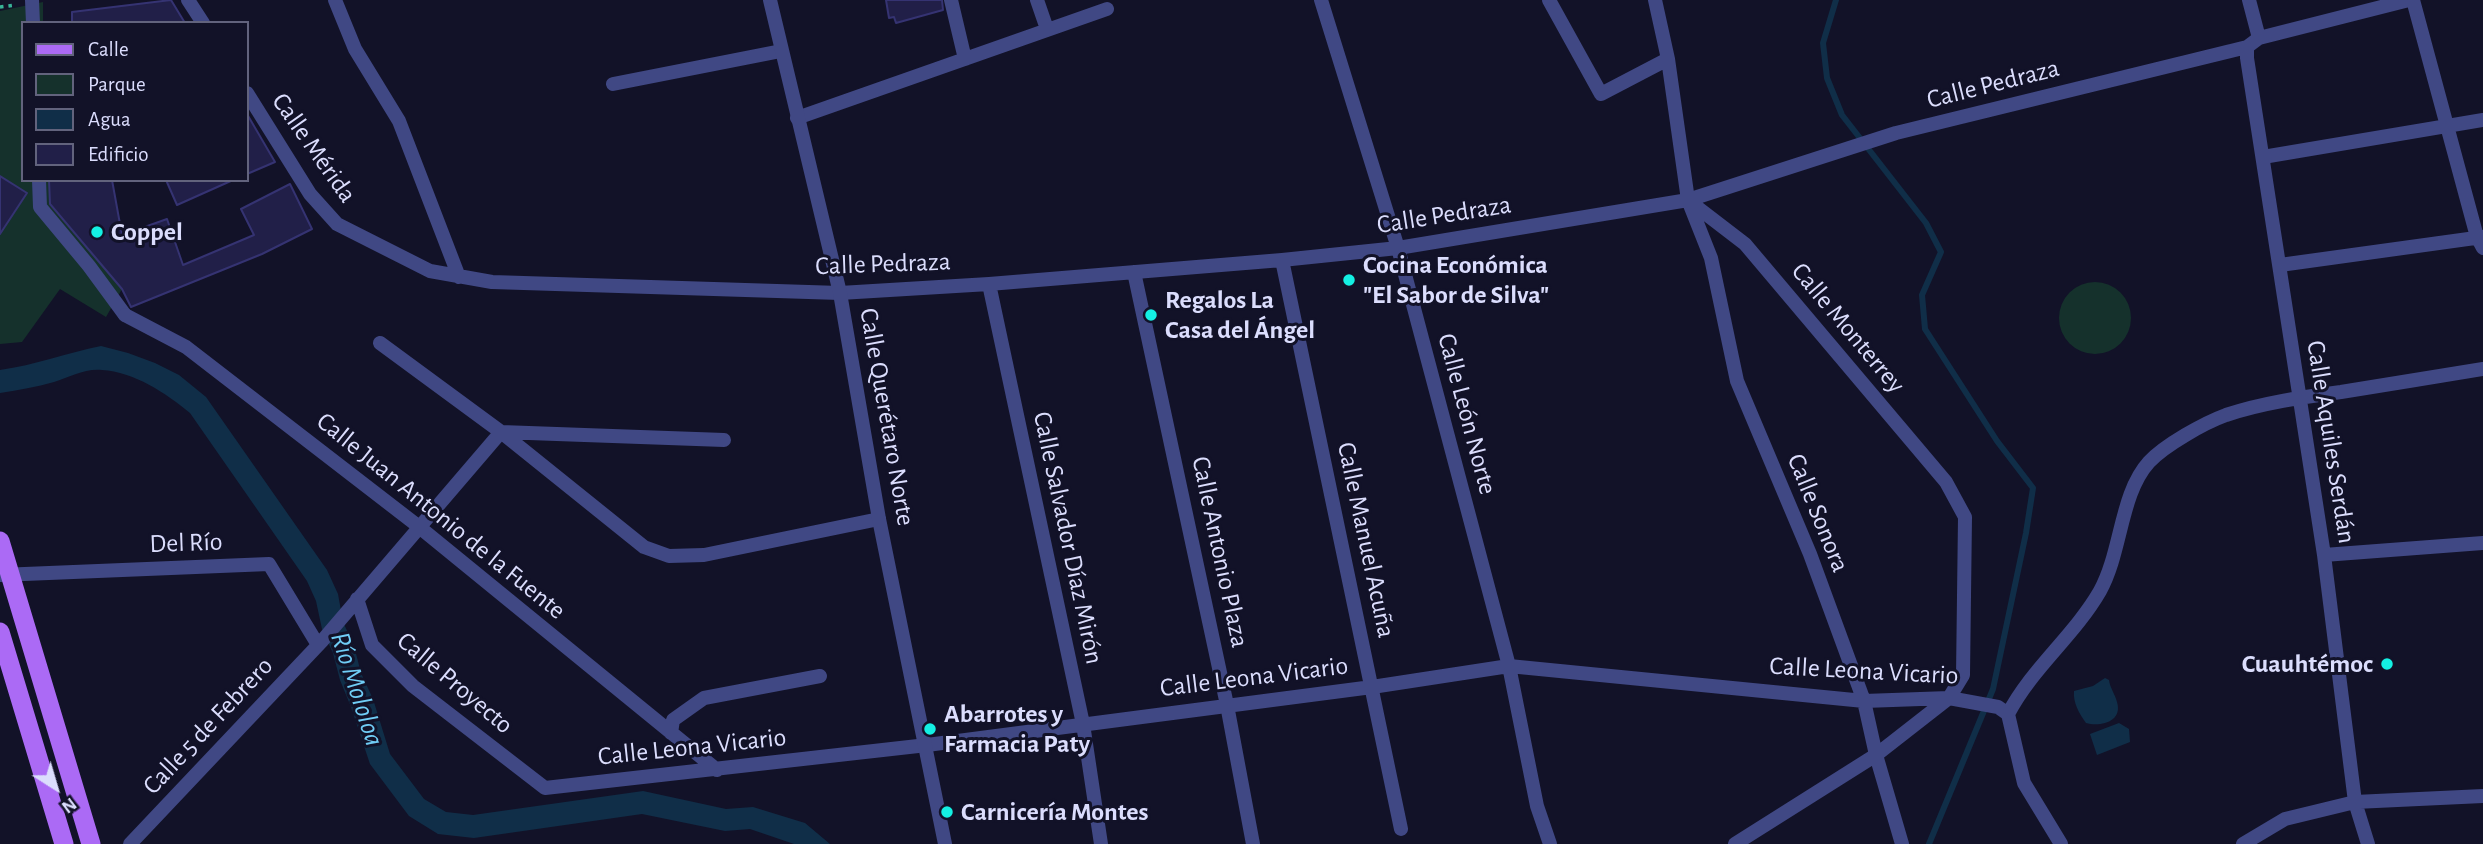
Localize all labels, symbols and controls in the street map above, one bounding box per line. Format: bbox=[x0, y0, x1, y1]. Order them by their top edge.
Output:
legend bbox=[21, 21, 248, 182]
text: Calle bbox=[88, 39, 129, 60]
street label: Calle Pedraza bbox=[1924, 52, 2062, 116]
text: Parque bbox=[88, 74, 146, 95]
street label: Calle Mérida bbox=[265, 87, 363, 209]
text: Agua bbox=[88, 109, 131, 130]
text: Edificio bbox=[88, 144, 149, 165]
street label: Calle Pedraza bbox=[1375, 189, 1513, 241]
place label: Coppel bbox=[111, 216, 183, 248]
marker: Coppel bbox=[89, 224, 105, 240]
street label: Calle Pedraza bbox=[815, 246, 951, 282]
place label: Cocina Económica "El Sabor de Silva" bbox=[1363, 249, 1549, 310]
street label: Calle Monterrey bbox=[1785, 257, 1911, 399]
marker: Cocina Económica "El Sabor de Silva" bbox=[1341, 272, 1357, 288]
place label: Regalos La Casa del Ángel bbox=[1165, 284, 1315, 346]
street label: Calle Querétaro Norte bbox=[853, 306, 921, 528]
marker: Regalos La Casa del Ángel bbox=[1143, 307, 1159, 323]
street label: Calle León Norte bbox=[1431, 330, 1503, 498]
street label: Calle Aquiles Serdán bbox=[2300, 338, 2362, 546]
street label: Calle Juan Antonio de la Fuente bbox=[310, 406, 572, 626]
street label: Calle Salvador Díaz Mirón bbox=[1026, 409, 1110, 667]
street label: Calle Manuel Acuña bbox=[1330, 439, 1402, 641]
street label: Calle Sonora bbox=[1780, 449, 1856, 577]
street label: Calle Antonio Plaza bbox=[1184, 454, 1256, 650]
street label: Del Río bbox=[149, 526, 223, 560]
street label: Calle Proyecto bbox=[391, 625, 519, 741]
water label: Río Mololoa bbox=[323, 628, 391, 750]
place label: Cuauhtémoc bbox=[2242, 648, 2373, 680]
street label: Calle Leona Vicario bbox=[1158, 650, 1350, 704]
street label: Calle Leona Vicario bbox=[1769, 650, 1959, 692]
street label: Calle 5 de Febrero bbox=[136, 651, 280, 801]
marker: Cuauhtémoc bbox=[2379, 656, 2395, 672]
place label: Abarrotes y Farmacia Paty bbox=[944, 698, 1090, 760]
marker: Abarrotes y Farmacia Paty bbox=[922, 721, 938, 737]
street label: Calle Leona Vicario bbox=[596, 722, 788, 772]
north arrow bbox=[21, 753, 91, 823]
text: N bbox=[58, 794, 80, 817]
place label: Carnicería Montes bbox=[961, 796, 1149, 828]
marker: Carnicería Montes bbox=[939, 804, 955, 820]

